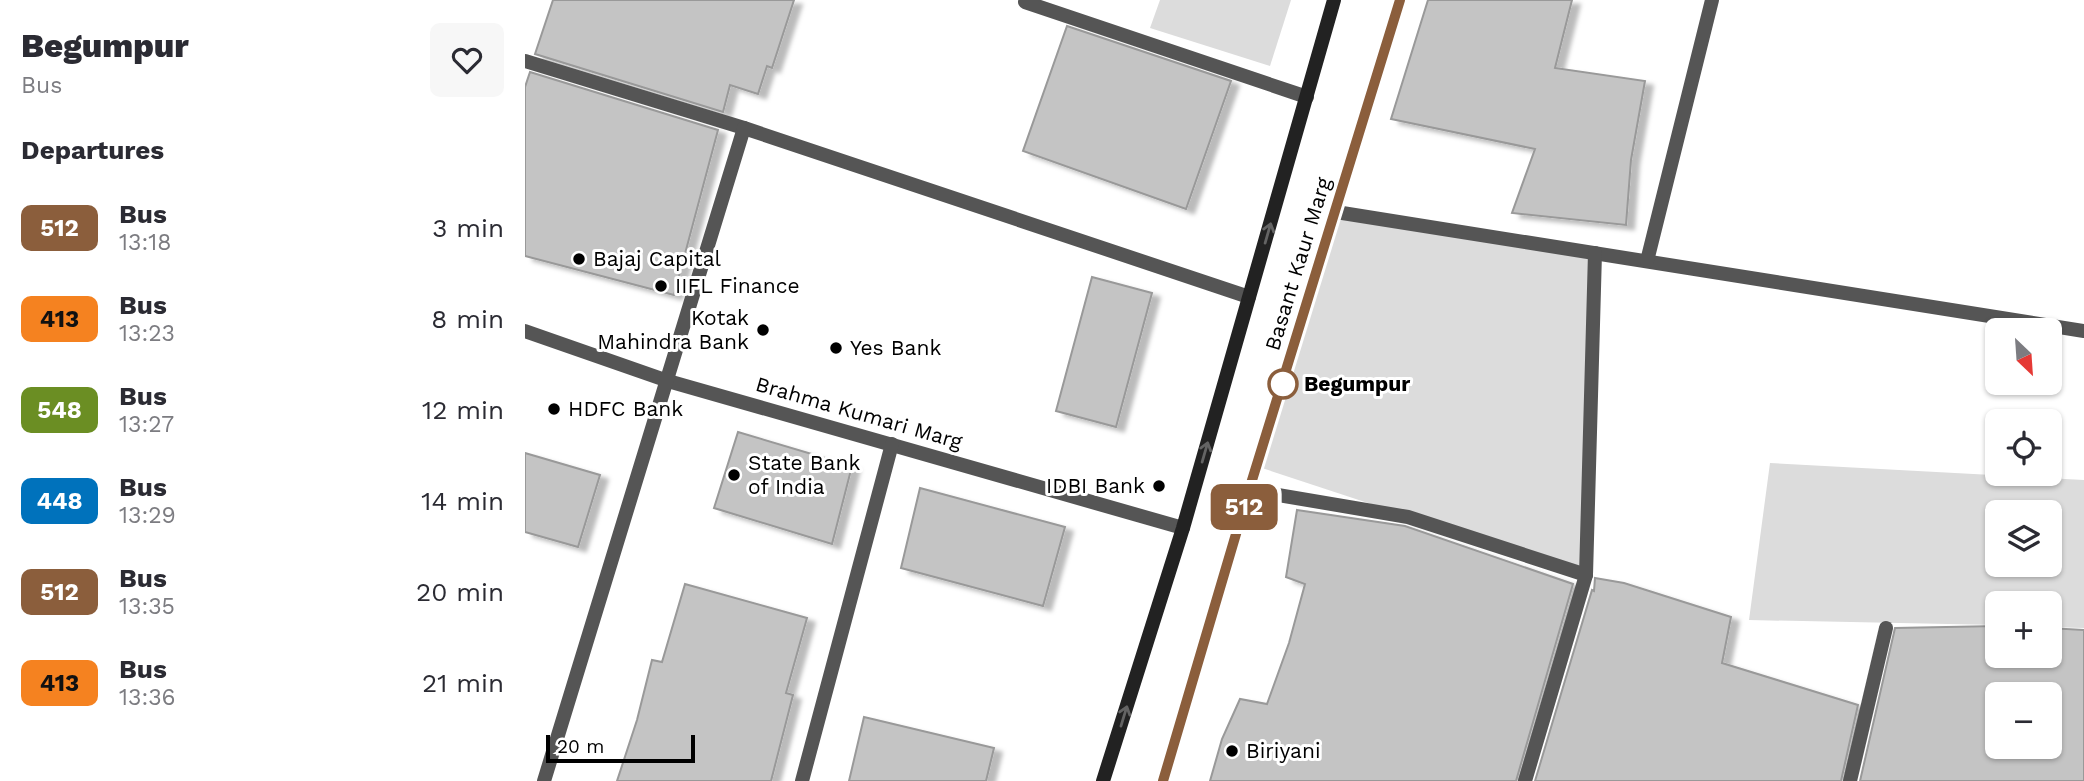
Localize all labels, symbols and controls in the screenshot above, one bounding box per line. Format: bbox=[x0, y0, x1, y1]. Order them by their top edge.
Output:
button: heart bbox=[430, 23, 504, 97]
text: Begumpur bbox=[21, 26, 189, 65]
text: Bus bbox=[21, 72, 62, 99]
text: Departures bbox=[21, 135, 164, 165]
street label: Basant Kaur Marg bbox=[1259, 173, 1336, 354]
text: Bus bbox=[119, 199, 167, 229]
text: 3 min bbox=[432, 213, 504, 243]
text: 512 bbox=[40, 214, 79, 242]
one-way arrow bbox=[1262, 222, 1275, 244]
text: 13:18 bbox=[119, 229, 171, 256]
place label: Bajaj Capital bbox=[593, 246, 722, 271]
marker: Bajaj Capital bbox=[571, 251, 587, 267]
place label: IIFL Finance bbox=[675, 273, 800, 298]
marker: IIFL Finance bbox=[653, 278, 669, 294]
text: Bus bbox=[119, 290, 167, 320]
text: 8 min bbox=[431, 304, 504, 334]
text: 413 bbox=[40, 305, 79, 333]
place label: Kotak Mahindra Bank bbox=[597, 305, 749, 354]
north arrow bbox=[1985, 318, 2061, 396]
map controls bbox=[1985, 318, 2062, 759]
text: 13:23 bbox=[119, 320, 175, 347]
marker: Kotak Mahindra Bank bbox=[755, 322, 771, 338]
place label: Yes Bank bbox=[850, 335, 941, 360]
marker: Yes Bank bbox=[828, 340, 844, 356]
marker: Begumpur bbox=[1268, 369, 1298, 399]
street label: Brahma Kumari Marg bbox=[753, 371, 966, 454]
place label: Begumpur bbox=[1304, 371, 1410, 396]
text: Bus bbox=[119, 381, 167, 411]
text: 12 min bbox=[422, 395, 504, 425]
text: 548 bbox=[37, 396, 82, 424]
place label: HDFC Bank bbox=[568, 396, 683, 421]
marker: HDFC Bank bbox=[546, 401, 562, 417]
button: locate bbox=[1985, 409, 2062, 486]
text: 13:27 bbox=[119, 411, 174, 438]
one-way arrow bbox=[1199, 441, 1212, 463]
place label: State Bank of India bbox=[748, 450, 860, 499]
marker: State Bank of India bbox=[726, 467, 742, 483]
text: Bus bbox=[119, 472, 167, 502]
place label: IDBI Bank bbox=[1046, 473, 1145, 498]
marker: IDBI Bank bbox=[1151, 478, 1167, 494]
line badge: 512 bbox=[1204, 484, 1284, 530]
text: 14 min bbox=[421, 486, 504, 516]
text: 448 bbox=[36, 487, 83, 515]
text: 512 bbox=[1225, 493, 1263, 521]
button: layers bbox=[1985, 500, 2062, 577]
text: 13:29 bbox=[119, 502, 176, 529]
text: Bus bbox=[119, 563, 167, 593]
text: 20 min bbox=[416, 577, 504, 607]
text: 512 bbox=[40, 578, 79, 606]
button: + bbox=[1985, 591, 2062, 668]
text: 13:35 bbox=[119, 593, 175, 620]
text: Bus bbox=[119, 654, 167, 684]
text: 21 min bbox=[422, 668, 504, 698]
text: 413 bbox=[40, 669, 79, 697]
button: − bbox=[1985, 682, 2062, 759]
text: 13:36 bbox=[119, 684, 176, 711]
one-way arrow bbox=[1118, 705, 1131, 727]
scale bar bbox=[546, 732, 695, 764]
text: 20 m bbox=[557, 735, 604, 758]
place label: Biriyani bbox=[1246, 738, 1321, 763]
marker: Biriyani bbox=[1224, 743, 1240, 759]

